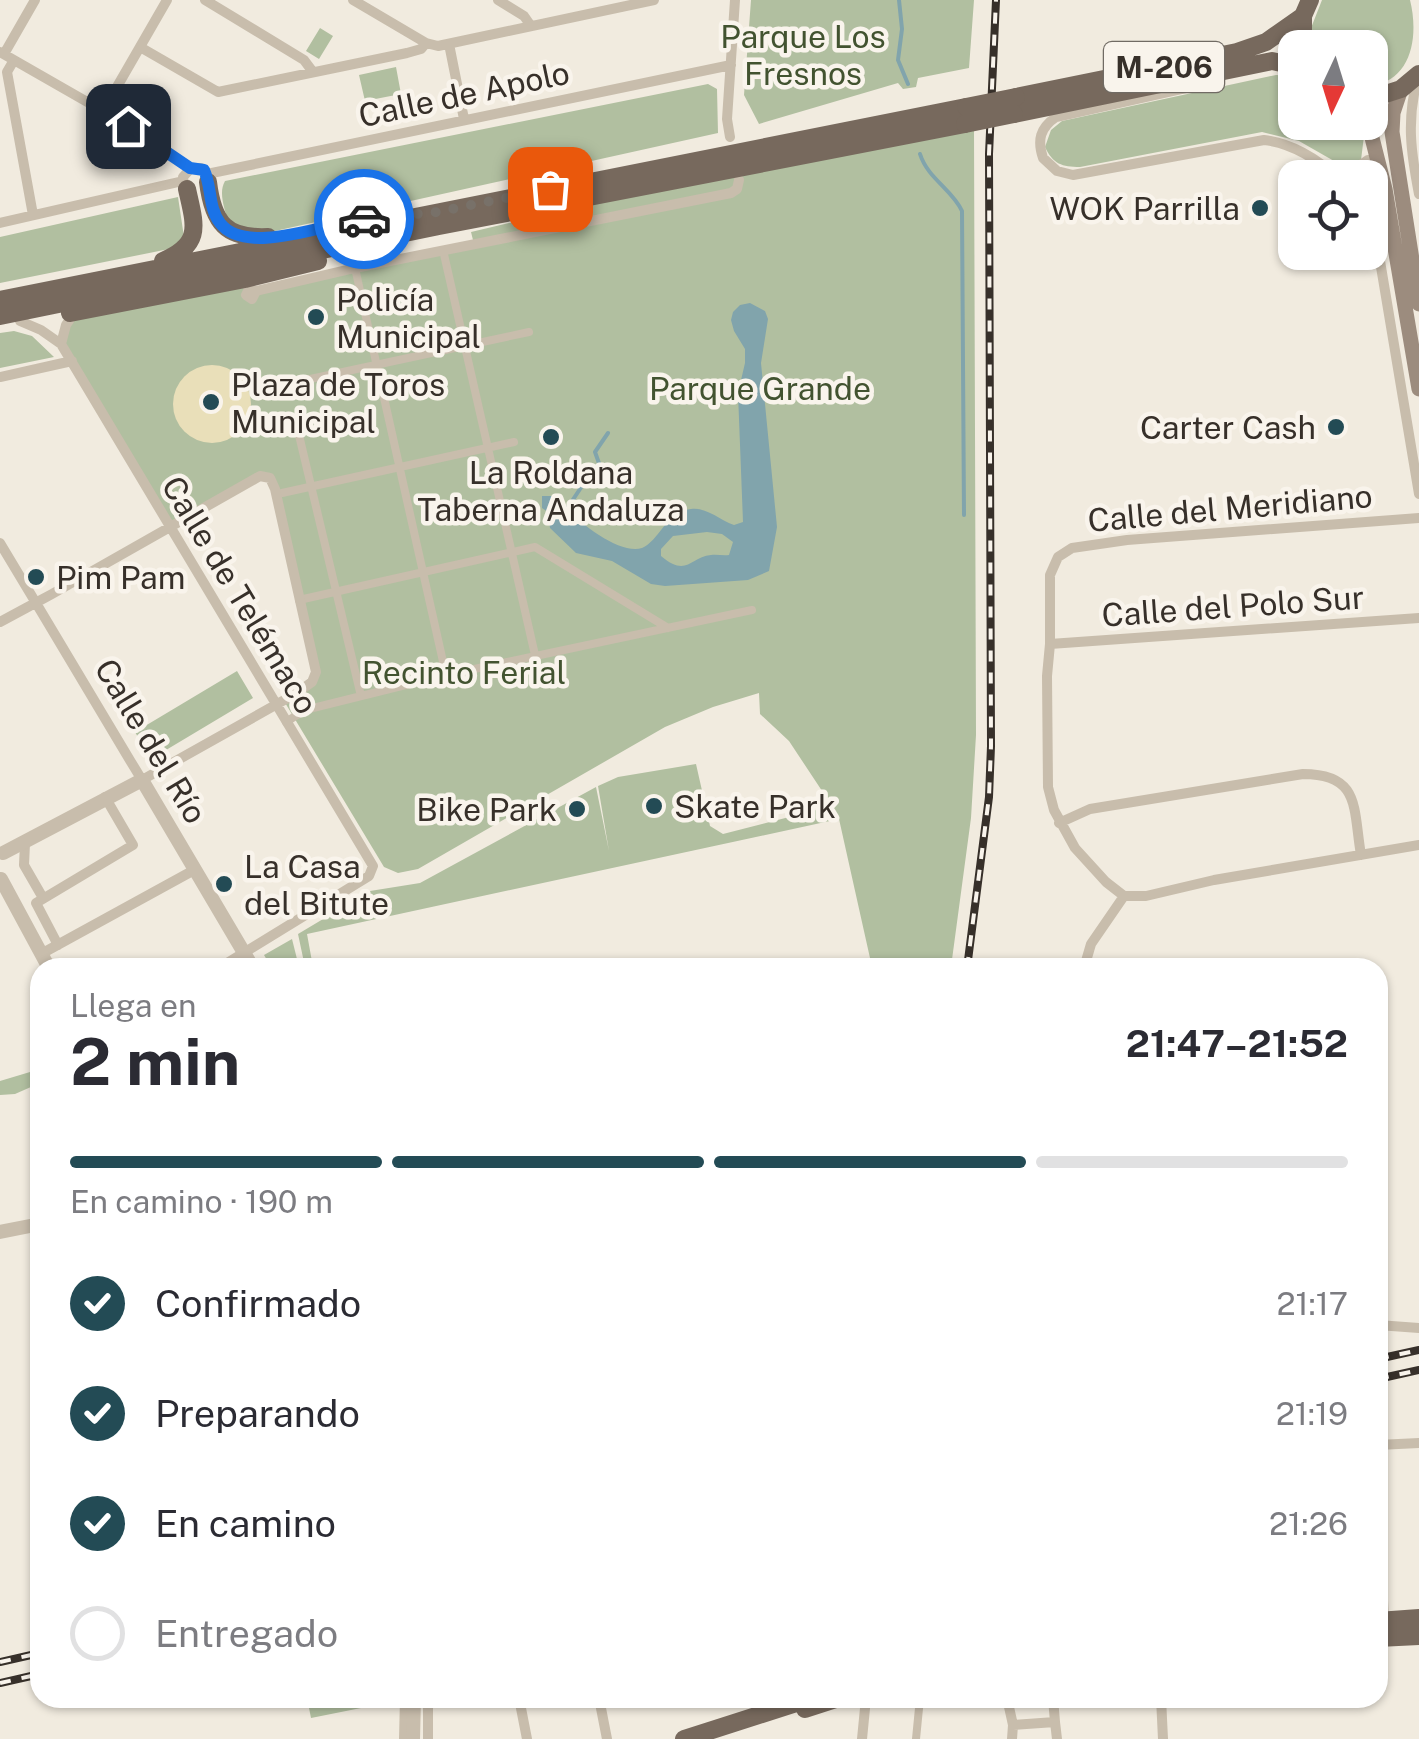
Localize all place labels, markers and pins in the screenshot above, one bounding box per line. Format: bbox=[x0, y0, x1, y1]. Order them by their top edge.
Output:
pin bbox=[86, 84, 171, 169]
pin bbox=[508, 147, 593, 232]
place label: WOK Parrilla bbox=[1050, 190, 1240, 227]
marker: WOK Parrilla bbox=[1249, 197, 1271, 219]
place label: Policía Municipal bbox=[336, 281, 481, 355]
marker: Policía Municipal bbox=[305, 306, 327, 328]
place label: Plaza de Toros Municipal bbox=[231, 366, 445, 440]
marker: Plaza de Toros Municipal bbox=[200, 391, 222, 413]
place label: Carter Cash bbox=[1140, 409, 1316, 446]
marker: Carter Cash bbox=[1325, 416, 1347, 438]
marker: La Roldana Taberna Andaluza bbox=[540, 426, 562, 448]
place label: La Roldana Taberna Andaluza bbox=[417, 454, 685, 528]
place label: Pim Pam bbox=[56, 559, 185, 596]
marker: Pim Pam bbox=[25, 566, 47, 588]
place label: Skate Park bbox=[674, 788, 836, 825]
place label: Bike Park bbox=[416, 791, 557, 828]
marker: Skate Park bbox=[643, 795, 665, 817]
marker: Bike Park bbox=[566, 798, 588, 820]
place label: La Casa del Bitute bbox=[244, 848, 389, 922]
marker: La Casa del Bitute bbox=[213, 873, 235, 895]

